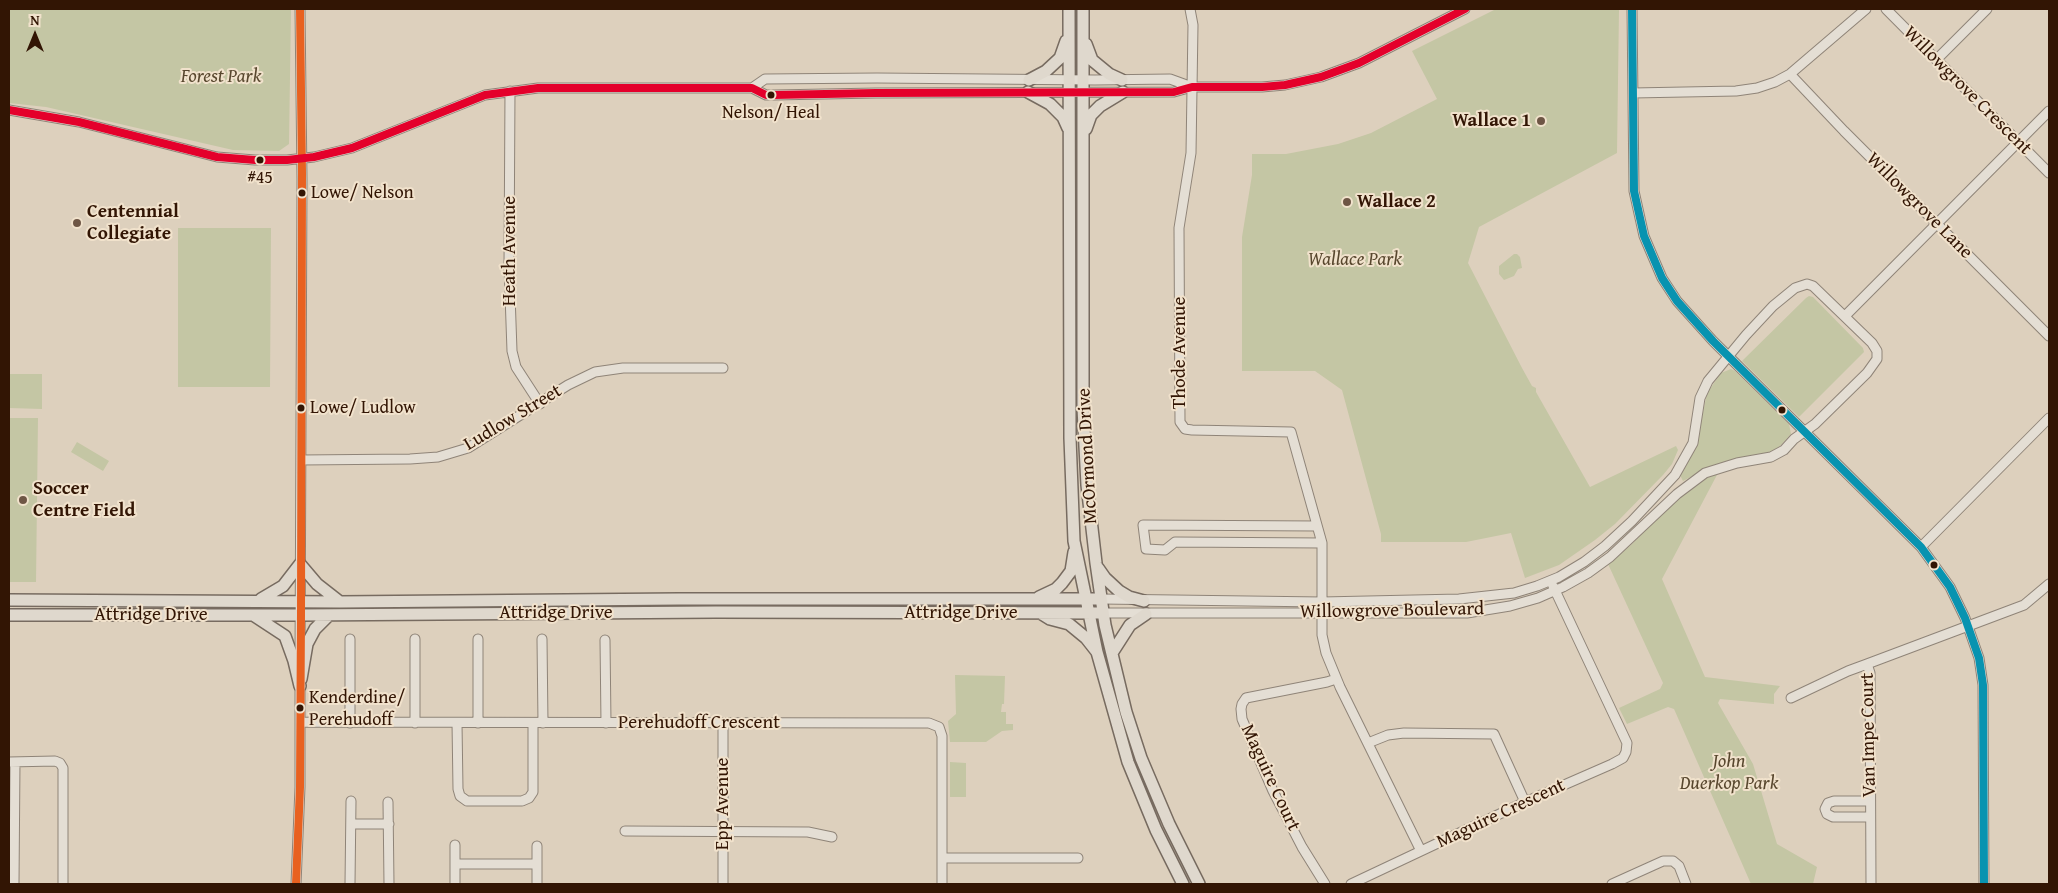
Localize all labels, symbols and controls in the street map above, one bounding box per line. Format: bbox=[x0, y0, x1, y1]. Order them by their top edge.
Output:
north arrow bbox=[10, 10, 60, 60]
text: N bbox=[30, 10, 40, 30]
street label: Willowgrove Crescent bbox=[1898, 22, 2036, 160]
park label: Forest Park bbox=[181, 66, 261, 88]
marker: Nelson/ Heal bbox=[766, 90, 776, 100]
place label: Nelson/ Heal bbox=[722, 102, 820, 124]
place label: Wallace 1 bbox=[1452, 110, 1531, 132]
marker: Wallace 1 bbox=[1535, 115, 1547, 127]
street label: Willowgrove Lane bbox=[1861, 148, 1977, 264]
marker: #45 bbox=[255, 155, 265, 165]
place label: #45 bbox=[247, 167, 273, 189]
place label: Lowe/ Nelson bbox=[311, 182, 414, 204]
marker: Lowe/ Nelson bbox=[297, 188, 307, 198]
place label: Wallace 2 bbox=[1357, 191, 1436, 213]
street label: Heath Avenue bbox=[499, 196, 521, 306]
marker: Wallace 2 bbox=[1341, 196, 1353, 208]
place label: Centennial Collegiate bbox=[87, 201, 179, 245]
marker: Centennial Collegiate bbox=[71, 217, 83, 229]
park label: Wallace Park bbox=[1308, 249, 1402, 271]
street label: Thode Avenue bbox=[1169, 297, 1191, 409]
street label: Ludlow Street bbox=[460, 380, 566, 456]
street label: McOrmond Drive bbox=[1073, 387, 1103, 525]
place label: Lowe/ Ludlow bbox=[310, 397, 416, 419]
marker: Lowe/ Ludlow bbox=[296, 403, 306, 413]
unlabelled marker bbox=[1777, 405, 1787, 415]
place label: Soccer Centre Field bbox=[33, 478, 135, 522]
marker: Soccer Centre Field bbox=[17, 494, 29, 506]
unlabelled marker bbox=[1929, 560, 1939, 570]
street label: Willowgrove Boulevard bbox=[1300, 598, 1484, 624]
street label: Attridge Drive bbox=[499, 602, 613, 624]
street label: Attridge Drive bbox=[904, 602, 1018, 624]
street label: Attridge Drive bbox=[94, 604, 208, 626]
street label: Van Impe Court bbox=[1857, 672, 1881, 798]
place label: Kenderdine/ Perehudoff bbox=[309, 687, 405, 730]
marker: Kenderdine/ Perehudoff bbox=[295, 703, 305, 713]
street label: Perehudoff Crescent bbox=[618, 712, 780, 734]
street label: Maguire Court bbox=[1235, 721, 1305, 835]
park label: John Duerkop Park bbox=[1680, 751, 1778, 795]
street label: Epp Avenue bbox=[712, 758, 734, 850]
street label: Maguire Crescent bbox=[1433, 774, 1569, 854]

